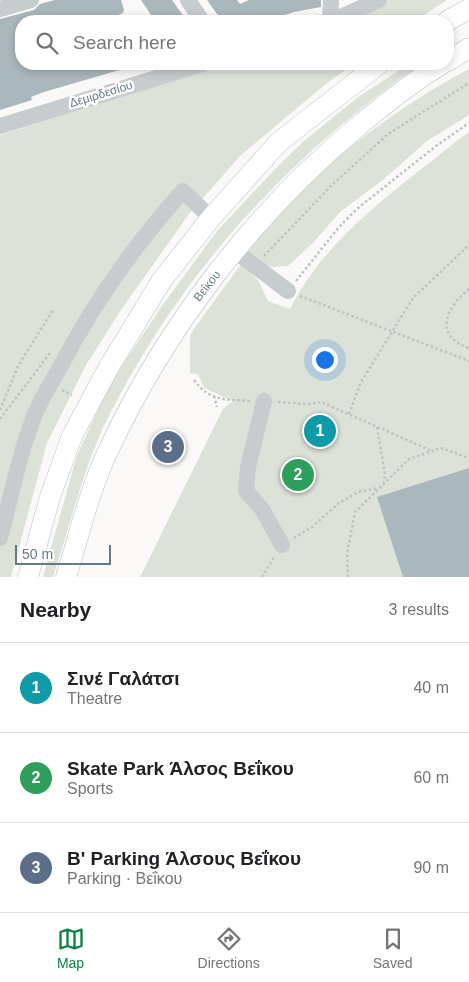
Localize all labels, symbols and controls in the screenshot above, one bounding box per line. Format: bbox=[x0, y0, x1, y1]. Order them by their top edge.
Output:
search box bbox=[15, 15, 454, 70]
icon: search bbox=[33, 29, 61, 57]
text: Search here bbox=[73, 32, 177, 53]
street label: Δεμιρδεσίου bbox=[68, 78, 134, 110]
street label: Βεΐκου bbox=[191, 268, 223, 304]
your location bbox=[312, 347, 338, 373]
pin: 1 bbox=[304, 412, 336, 450]
pin: 3 bbox=[152, 428, 184, 466]
pin: 2 bbox=[282, 456, 314, 494]
scale bar bbox=[15, 542, 111, 565]
text: 50 m bbox=[22, 546, 53, 562]
text: Nearby bbox=[20, 598, 91, 621]
text: 3 results bbox=[389, 601, 449, 618]
text: Σινέ Γαλάτσι bbox=[67, 668, 179, 689]
text: 1 bbox=[32, 679, 40, 696]
text: 40 m bbox=[413, 679, 449, 696]
text: Theatre bbox=[67, 690, 122, 707]
text: Skate Park Άλσος Βεΐκου bbox=[67, 758, 294, 779]
text: 2 bbox=[32, 769, 40, 786]
text: 60 m bbox=[413, 769, 449, 786]
text: Sports bbox=[67, 780, 113, 797]
text: Β' Parking Άλσους Βεΐκου bbox=[67, 848, 301, 869]
text: 3 bbox=[32, 859, 40, 876]
text: 90 m bbox=[413, 859, 449, 876]
text: Parking · Βεΐκου bbox=[67, 870, 182, 887]
tab: Map bbox=[57, 925, 85, 971]
tab: Directions bbox=[198, 925, 260, 971]
tab: Saved bbox=[373, 925, 412, 971]

